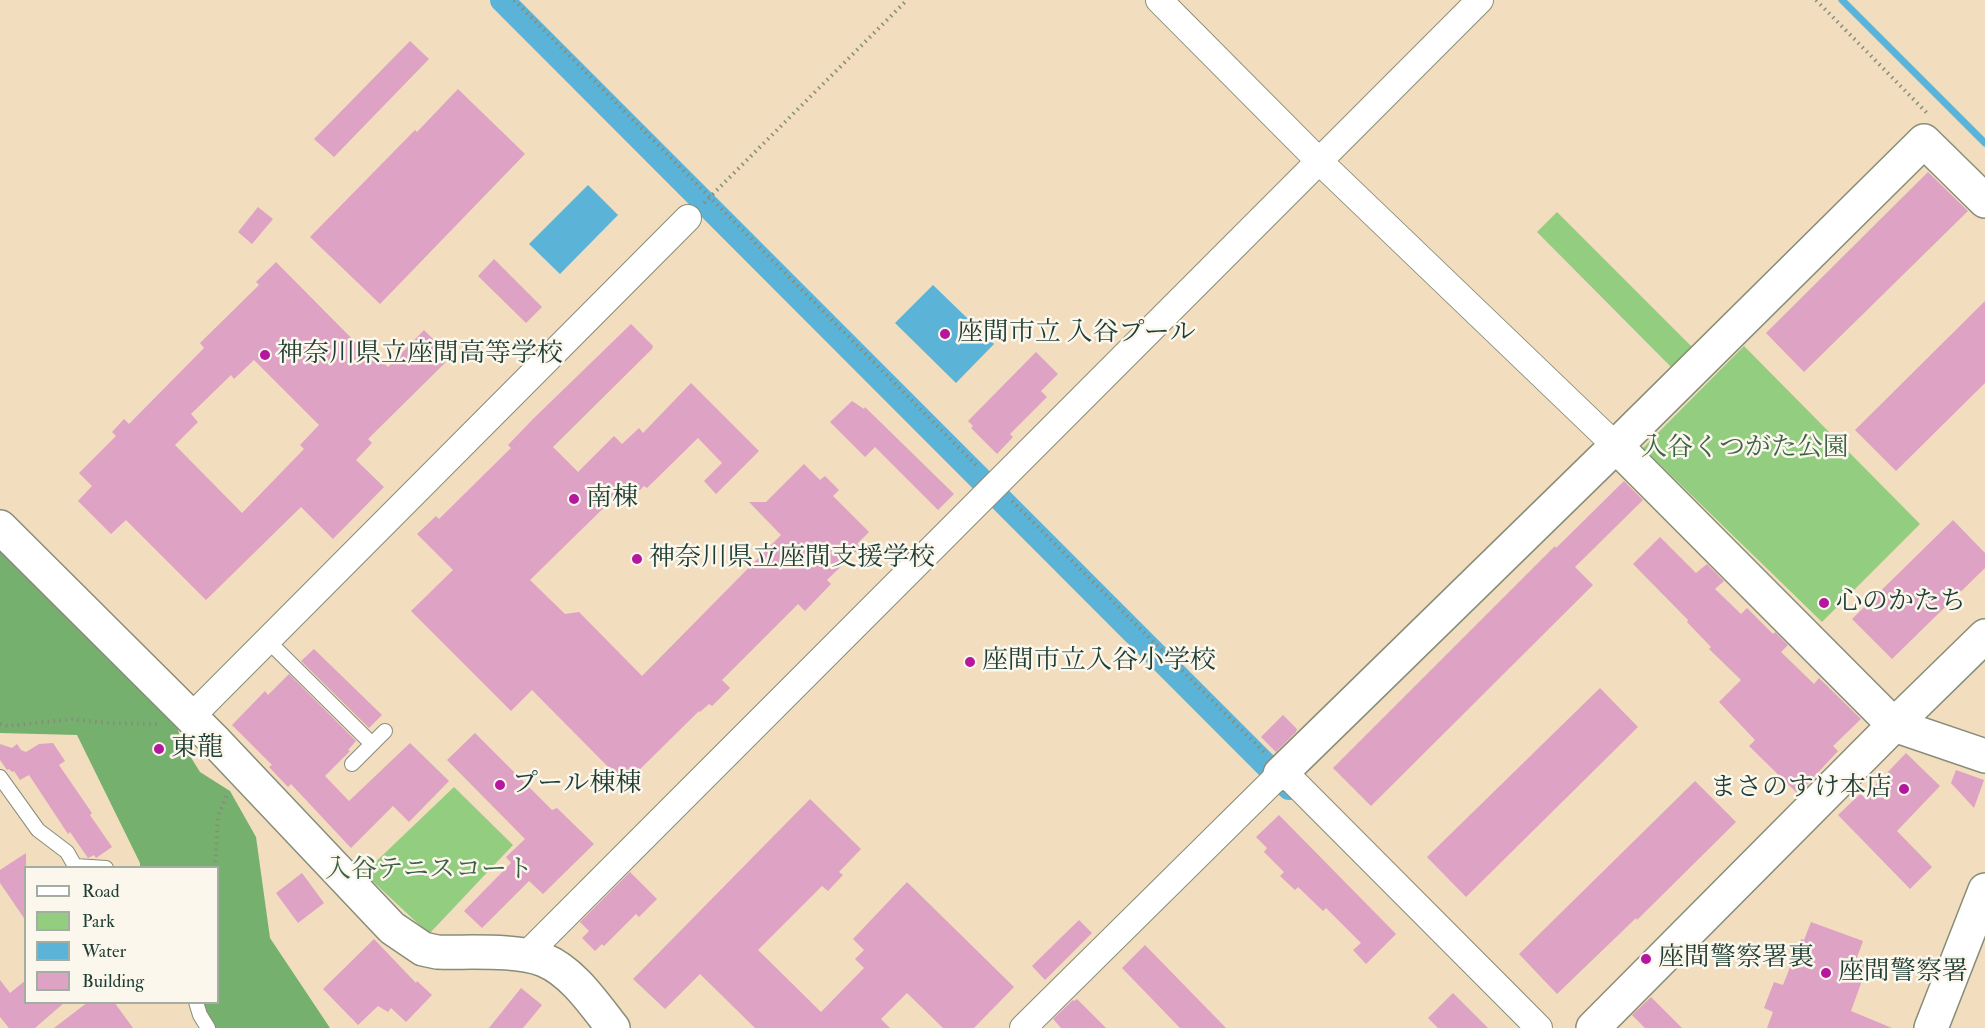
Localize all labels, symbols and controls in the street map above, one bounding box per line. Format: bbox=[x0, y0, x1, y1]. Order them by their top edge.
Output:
place label: 座間市立 入谷プール bbox=[957, 318, 1196, 350]
marker: 座間市立 入谷プール bbox=[938, 327, 952, 341]
place label: 神奈川県立座間高等学校 bbox=[277, 339, 563, 371]
marker: 神奈川県立座間高等学校 bbox=[258, 348, 272, 362]
park label: 入谷くつがた公園 bbox=[1641, 433, 1849, 465]
place label: 南棟 bbox=[586, 483, 638, 515]
marker: 南棟 bbox=[567, 492, 581, 506]
place label: 神奈川県立座間支援学校 bbox=[649, 543, 935, 575]
marker: 神奈川県立座間支援学校 bbox=[630, 552, 644, 566]
place label: 心のかたち bbox=[1836, 587, 1966, 619]
marker: 心のかたち bbox=[1817, 596, 1831, 610]
place label: 座間市立入谷小学校 bbox=[982, 646, 1216, 678]
marker: 座間市立入谷小学校 bbox=[963, 655, 977, 669]
place label: 東龍 bbox=[171, 733, 223, 765]
marker: 東龍 bbox=[152, 742, 166, 756]
place label: プール棟棟 bbox=[512, 769, 641, 801]
place label: まさのすけ本店 bbox=[1710, 773, 1892, 805]
marker: プール棟棟 bbox=[493, 778, 507, 792]
marker: まさのすけ本店 bbox=[1897, 782, 1911, 796]
park label: 入谷テニスコート bbox=[325, 855, 533, 887]
legend bbox=[24, 866, 219, 1004]
text: Road bbox=[82, 880, 120, 903]
text: Park bbox=[82, 910, 115, 933]
text: Water bbox=[82, 940, 126, 963]
place label: 座間警察署裏 bbox=[1658, 943, 1814, 975]
marker: 座間警察署裏 bbox=[1639, 952, 1653, 966]
place label: 座間警察署 bbox=[1838, 957, 1968, 989]
marker: 座間警察署 bbox=[1819, 966, 1833, 980]
text: Building bbox=[82, 970, 144, 993]

